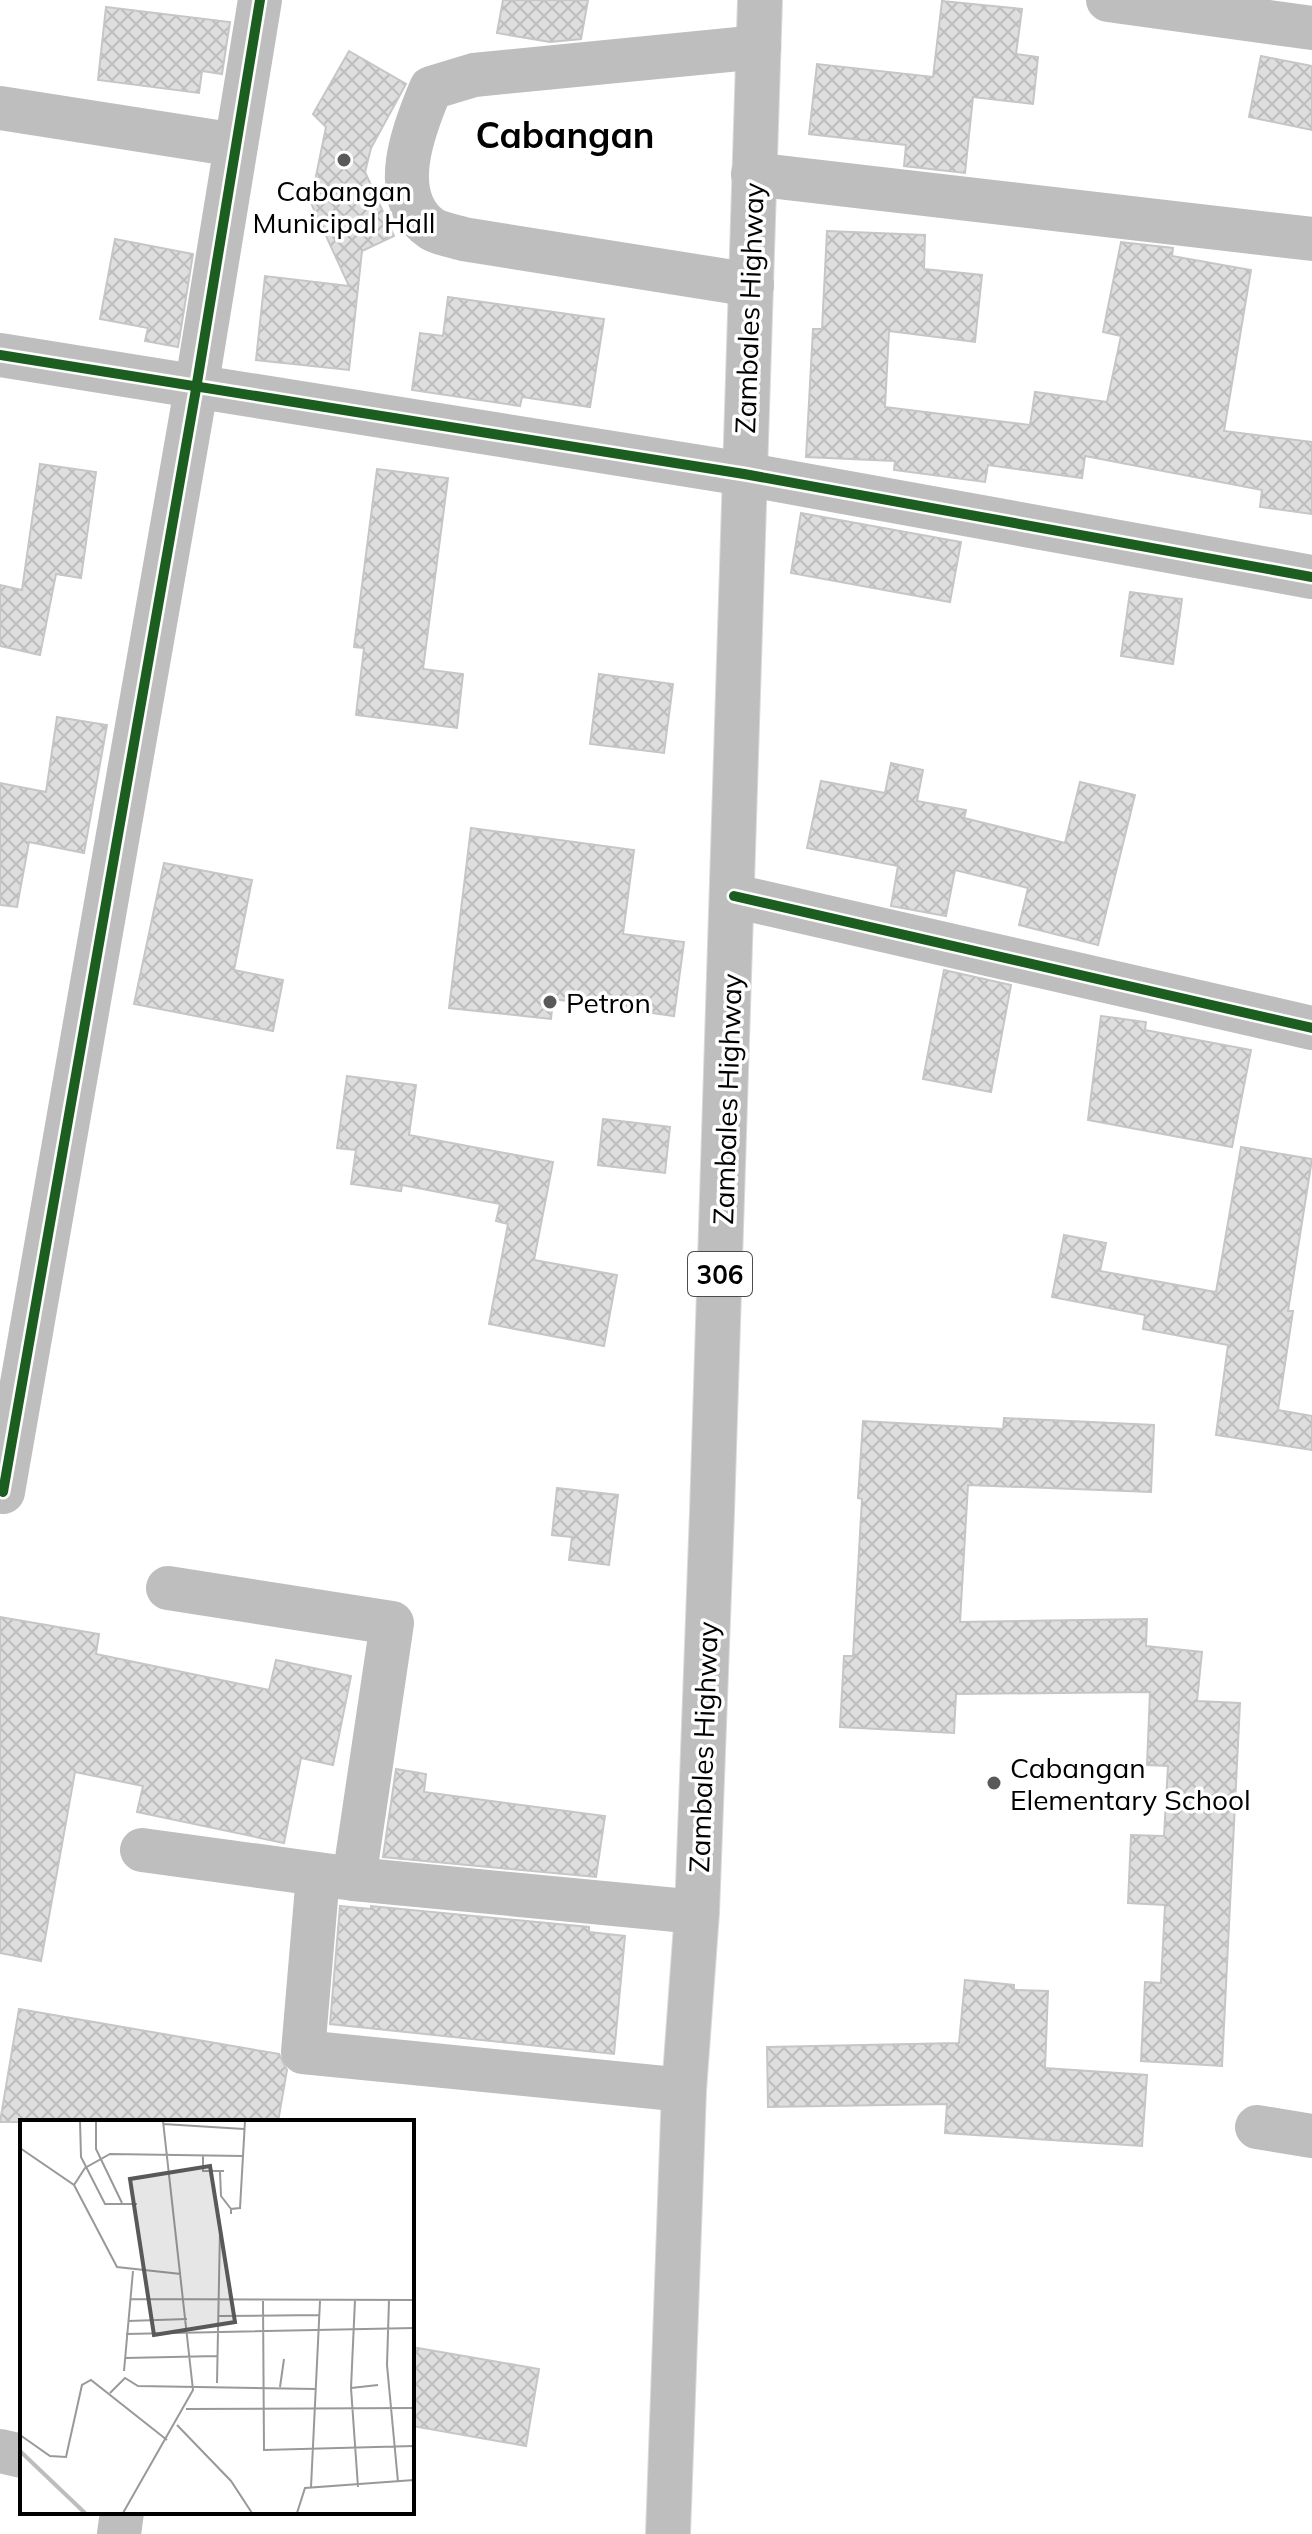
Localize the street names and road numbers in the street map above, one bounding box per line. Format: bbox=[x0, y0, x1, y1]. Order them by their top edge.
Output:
street label: Zambales Highway bbox=[727, 182, 771, 434]
street label: Zambales Highway bbox=[705, 973, 749, 1225]
road number: 306 bbox=[688, 1252, 752, 1296]
street label: Zambales Highway bbox=[681, 1621, 725, 1873]

